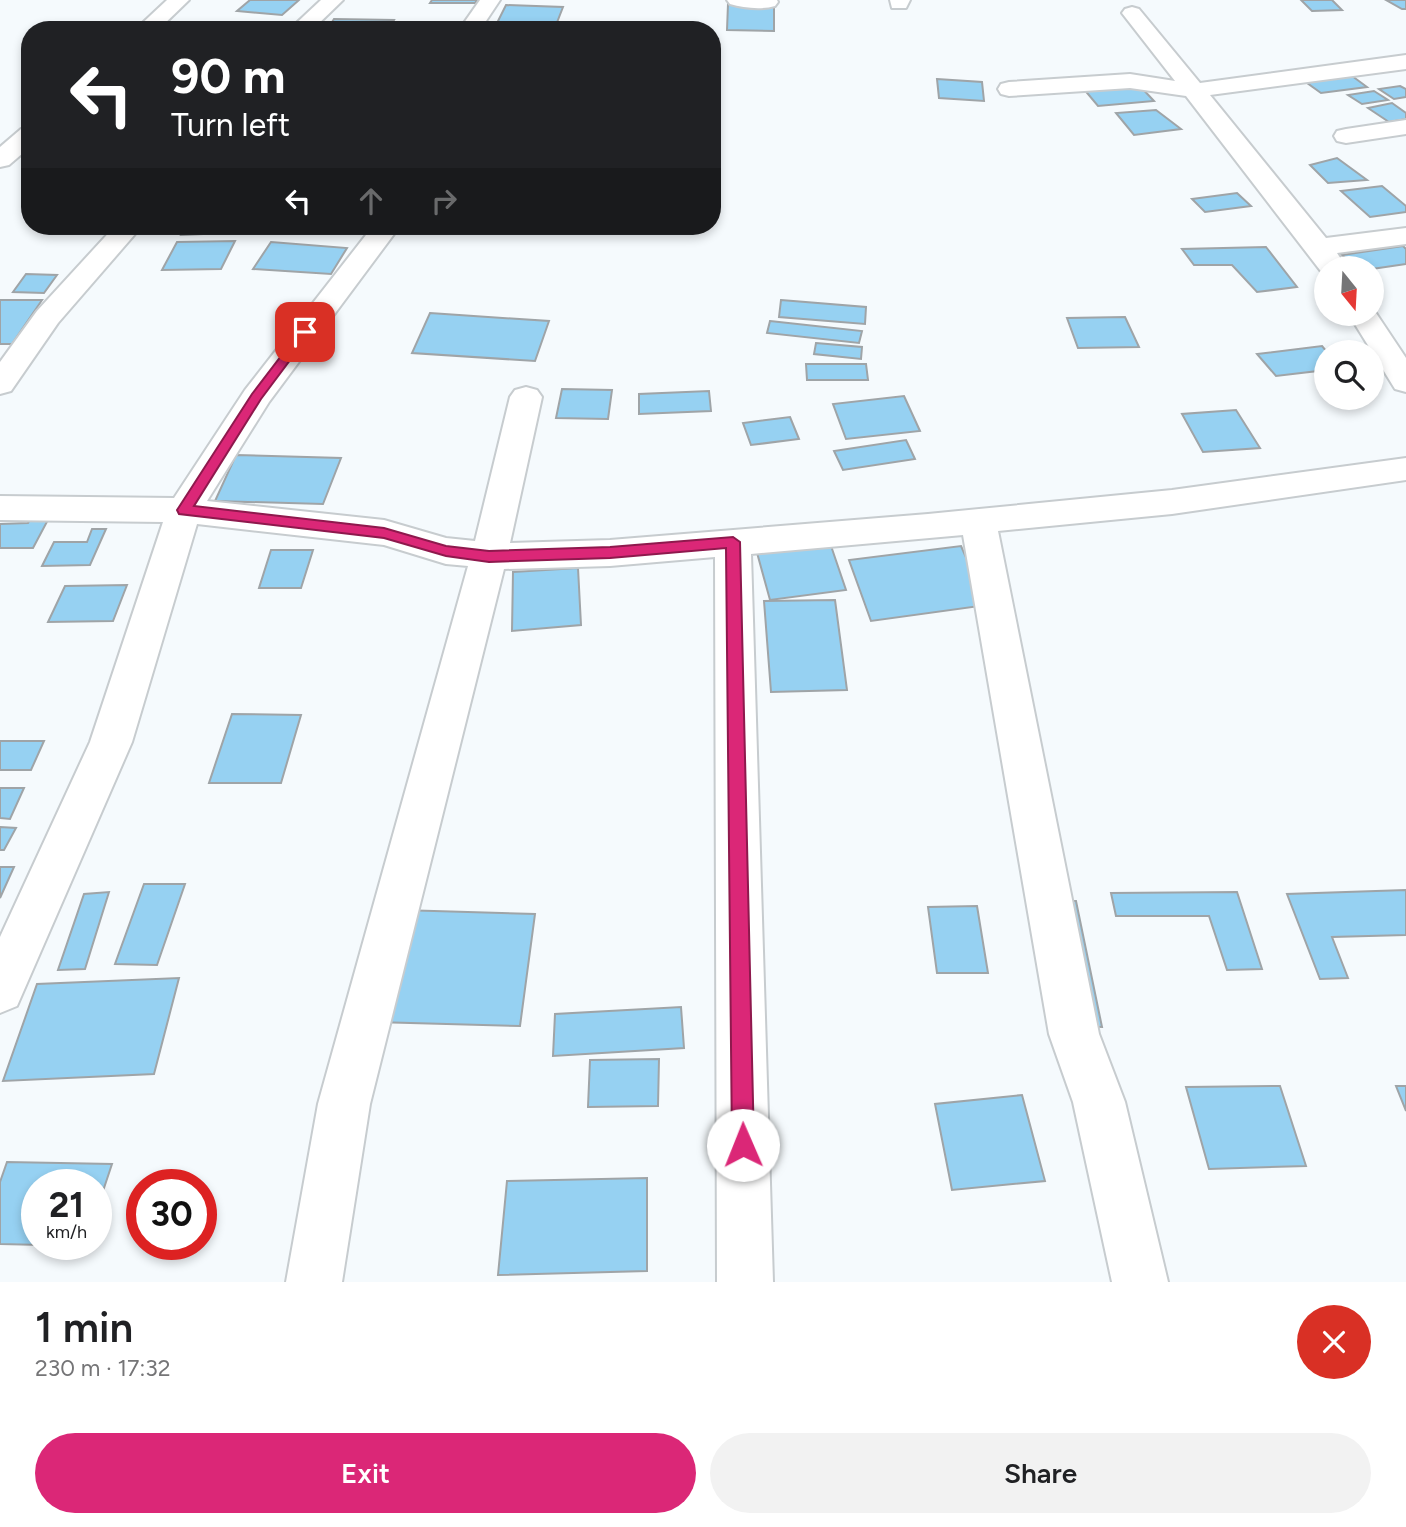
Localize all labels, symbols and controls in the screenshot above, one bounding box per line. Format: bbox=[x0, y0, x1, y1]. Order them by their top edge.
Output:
text: 90 m bbox=[171, 46, 286, 105]
icon: left bbox=[56, 49, 147, 140]
text: Turn left bbox=[171, 106, 290, 144]
icon: left bbox=[279, 182, 317, 220]
icon: ahead bbox=[352, 182, 390, 220]
icon: right bbox=[425, 182, 463, 220]
north arrow bbox=[1314, 256, 1384, 326]
map controls bbox=[1314, 256, 1384, 410]
pin bbox=[275, 302, 335, 362]
icon: arrive bbox=[286, 313, 324, 351]
button: search bbox=[1314, 340, 1384, 410]
position arrow bbox=[706, 1108, 780, 1182]
speed limit sign: 30 bbox=[126, 1169, 217, 1260]
text: 21 bbox=[49, 1184, 84, 1226]
text: km/h bbox=[46, 1221, 87, 1243]
text: 1 min bbox=[35, 1302, 133, 1353]
button: close bbox=[1297, 1305, 1371, 1379]
text: 230 m · 17:32 bbox=[35, 1354, 171, 1382]
button: Exit bbox=[35, 1433, 696, 1513]
button: Share bbox=[710, 1433, 1371, 1513]

